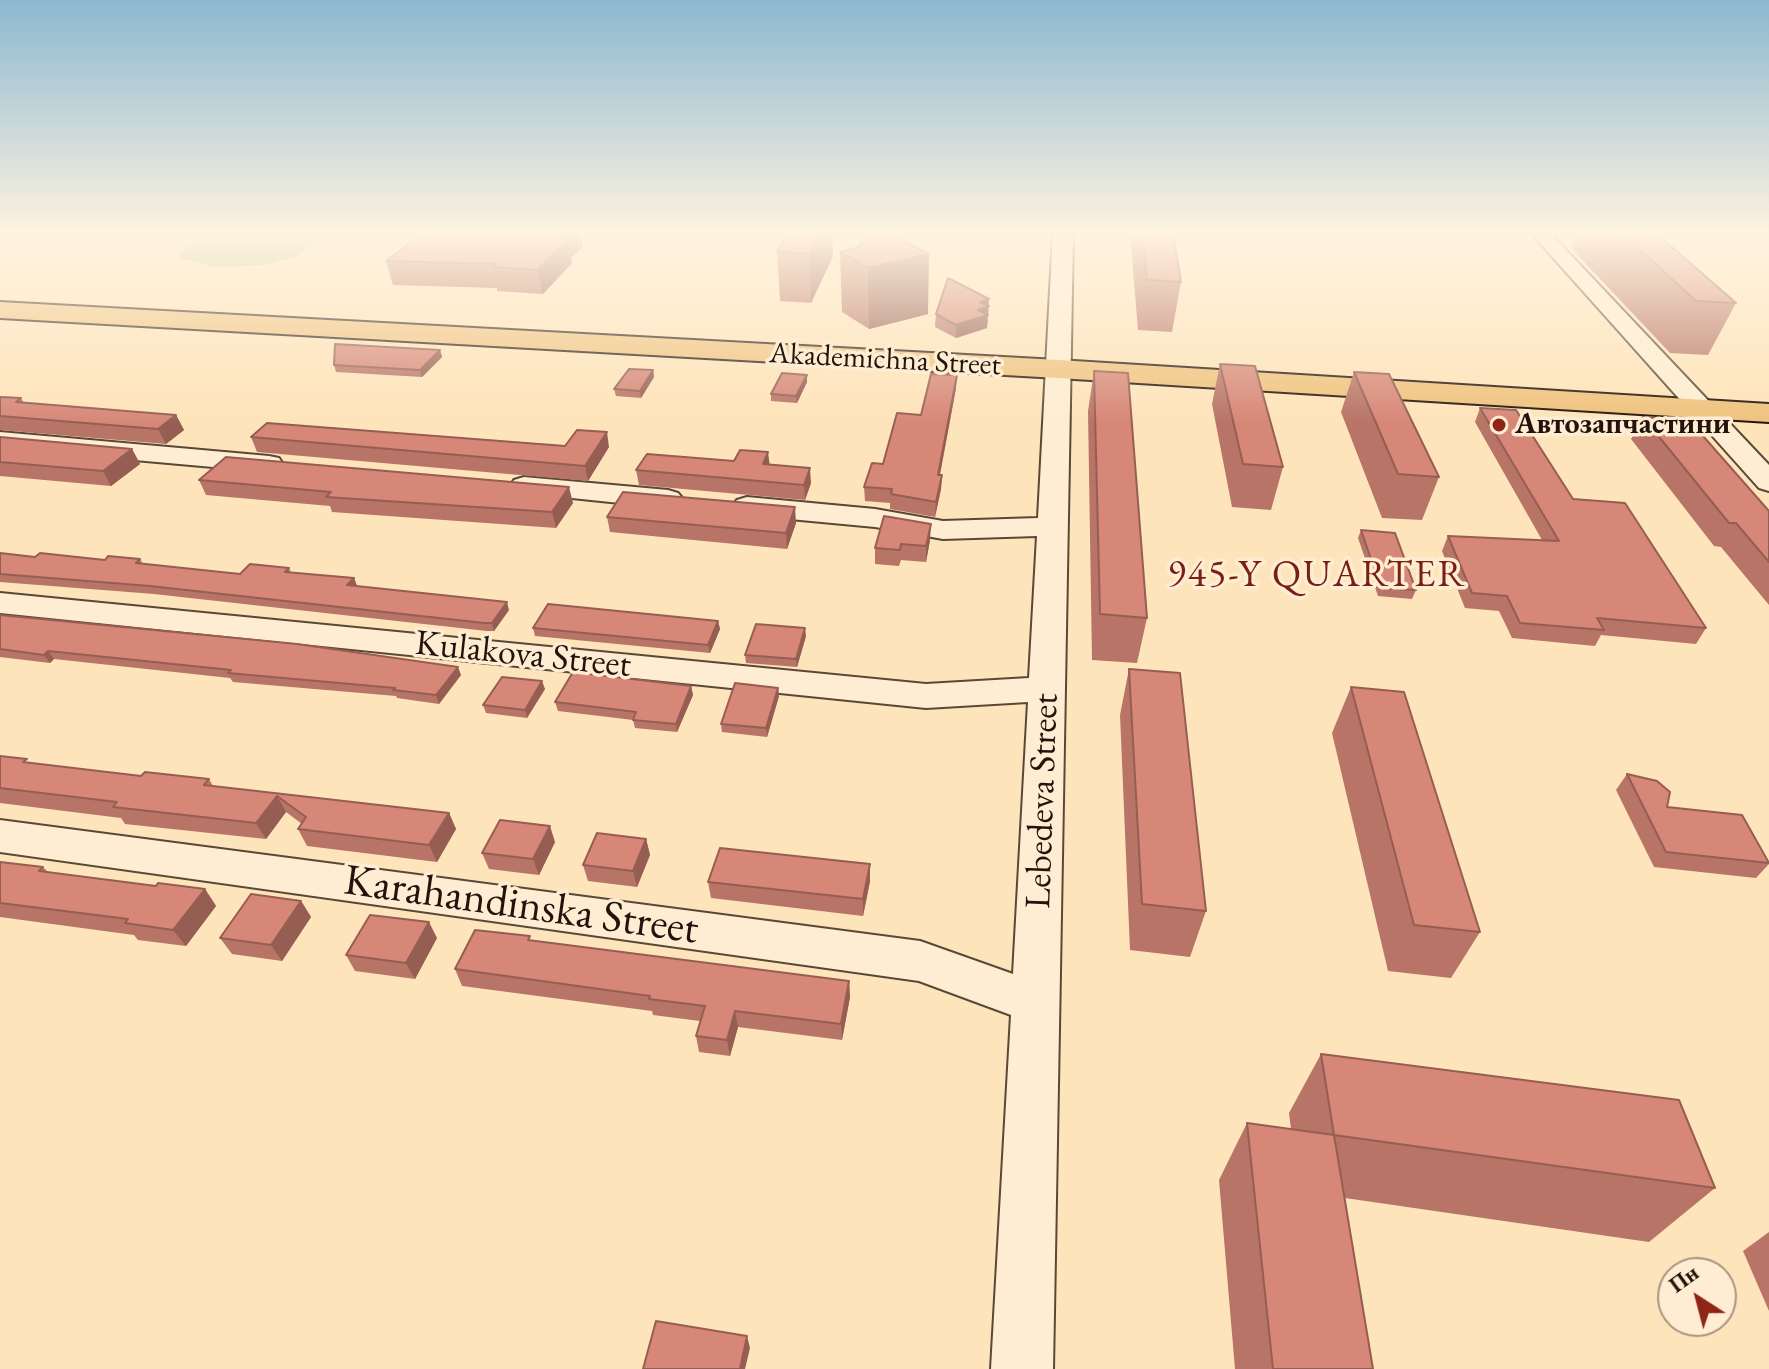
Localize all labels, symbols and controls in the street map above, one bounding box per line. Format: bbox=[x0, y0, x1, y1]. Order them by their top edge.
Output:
street label: Akademichna Street bbox=[768, 336, 1002, 384]
place label: Автозапчастини bbox=[1515, 407, 1730, 443]
marker: Автозапчастини bbox=[1490, 416, 1508, 434]
district label: 945-Y QUARTER bbox=[1167, 553, 1467, 599]
street label: Kulakova Street bbox=[413, 622, 633, 688]
street label: Lebedeva Street bbox=[1018, 693, 1068, 909]
street label: Karahandinska Street bbox=[340, 855, 702, 957]
north arrow bbox=[1657, 1257, 1737, 1337]
text: Пн bbox=[1663, 1258, 1704, 1299]

